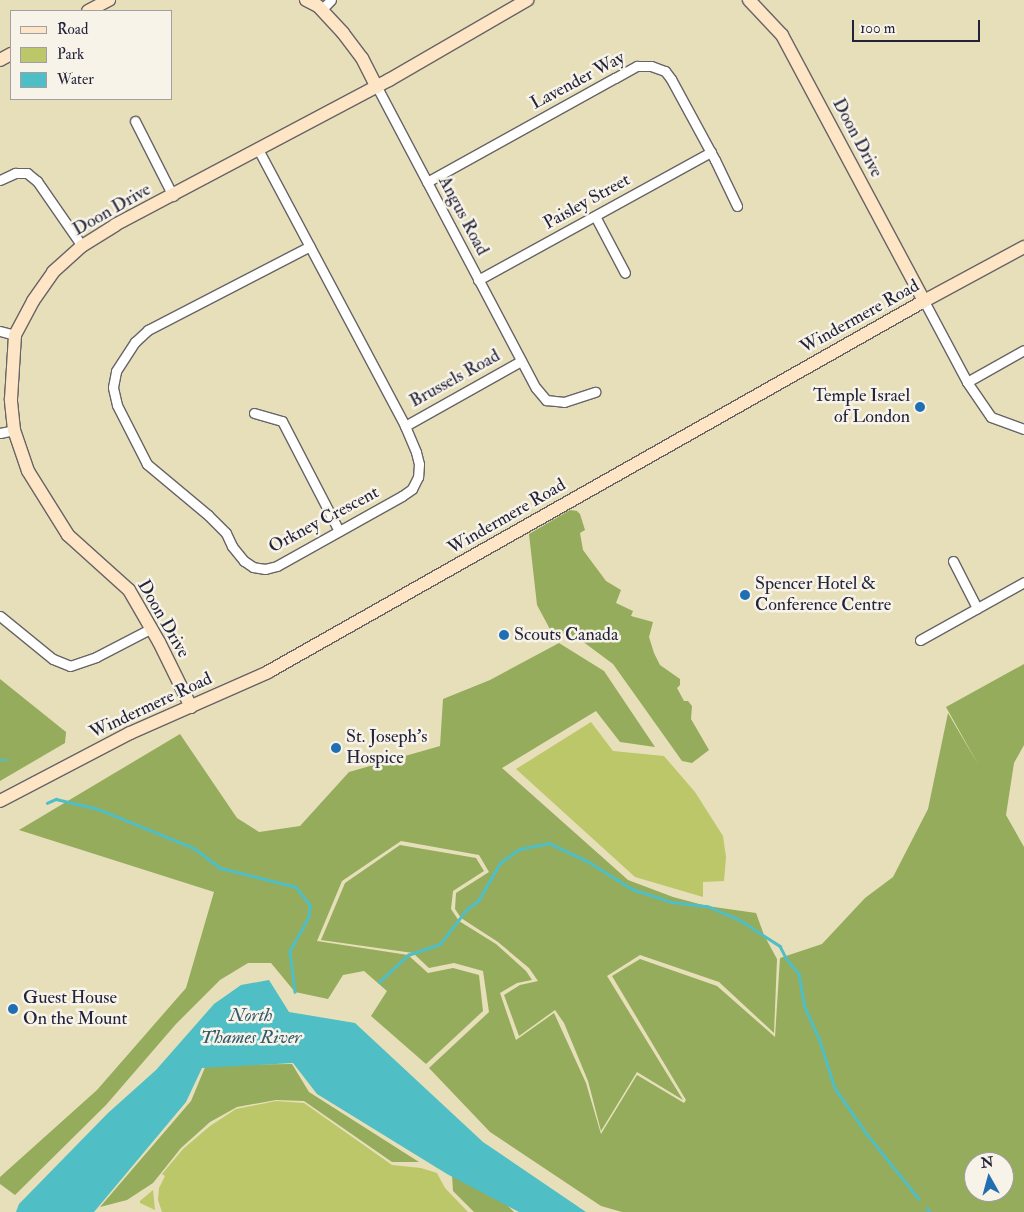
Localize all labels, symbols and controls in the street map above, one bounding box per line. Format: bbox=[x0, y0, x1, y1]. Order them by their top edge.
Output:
legend bbox=[10, 10, 172, 100]
scale bar bbox=[854, 10, 982, 42]
text: 100 m bbox=[860, 19, 895, 38]
text: Road bbox=[57, 20, 88, 39]
text: Park bbox=[57, 45, 84, 64]
street label: Lavender Way bbox=[527, 47, 629, 115]
text: Water bbox=[57, 70, 94, 89]
street label: Doon Drive bbox=[827, 95, 887, 181]
street label: Paisley Street bbox=[540, 169, 634, 235]
street label: Angus Road bbox=[433, 173, 493, 259]
street label: Doon Drive bbox=[69, 179, 155, 241]
street label: Windermere Road bbox=[797, 275, 923, 359]
street label: Brussels Road bbox=[406, 345, 504, 413]
place label: Temple Israel of London bbox=[813, 386, 910, 428]
marker: Temple Israel of London bbox=[914, 401, 926, 413]
street label: Windermere Road bbox=[444, 475, 570, 559]
street label: Orkney Crescent bbox=[265, 482, 383, 558]
place label: Spencer Hotel & Conference Centre bbox=[755, 574, 891, 616]
street label: Doon Drive bbox=[132, 576, 194, 662]
marker: Spencer Hotel & Conference Centre bbox=[739, 589, 751, 601]
place label: Scouts Canada bbox=[514, 624, 618, 646]
marker: Scouts Canada bbox=[498, 629, 510, 641]
street label: Windermere Road bbox=[86, 668, 216, 744]
place label: St. Joseph's Hospice bbox=[346, 727, 427, 770]
marker: St. Joseph's Hospice bbox=[330, 742, 342, 754]
place label: Guest House On the Mount bbox=[23, 988, 127, 1030]
marker: Guest House On the Mount bbox=[7, 1003, 19, 1015]
water label: North Thames River bbox=[201, 1005, 301, 1049]
north arrow bbox=[964, 1152, 1014, 1202]
text: N bbox=[980, 1153, 994, 1172]

